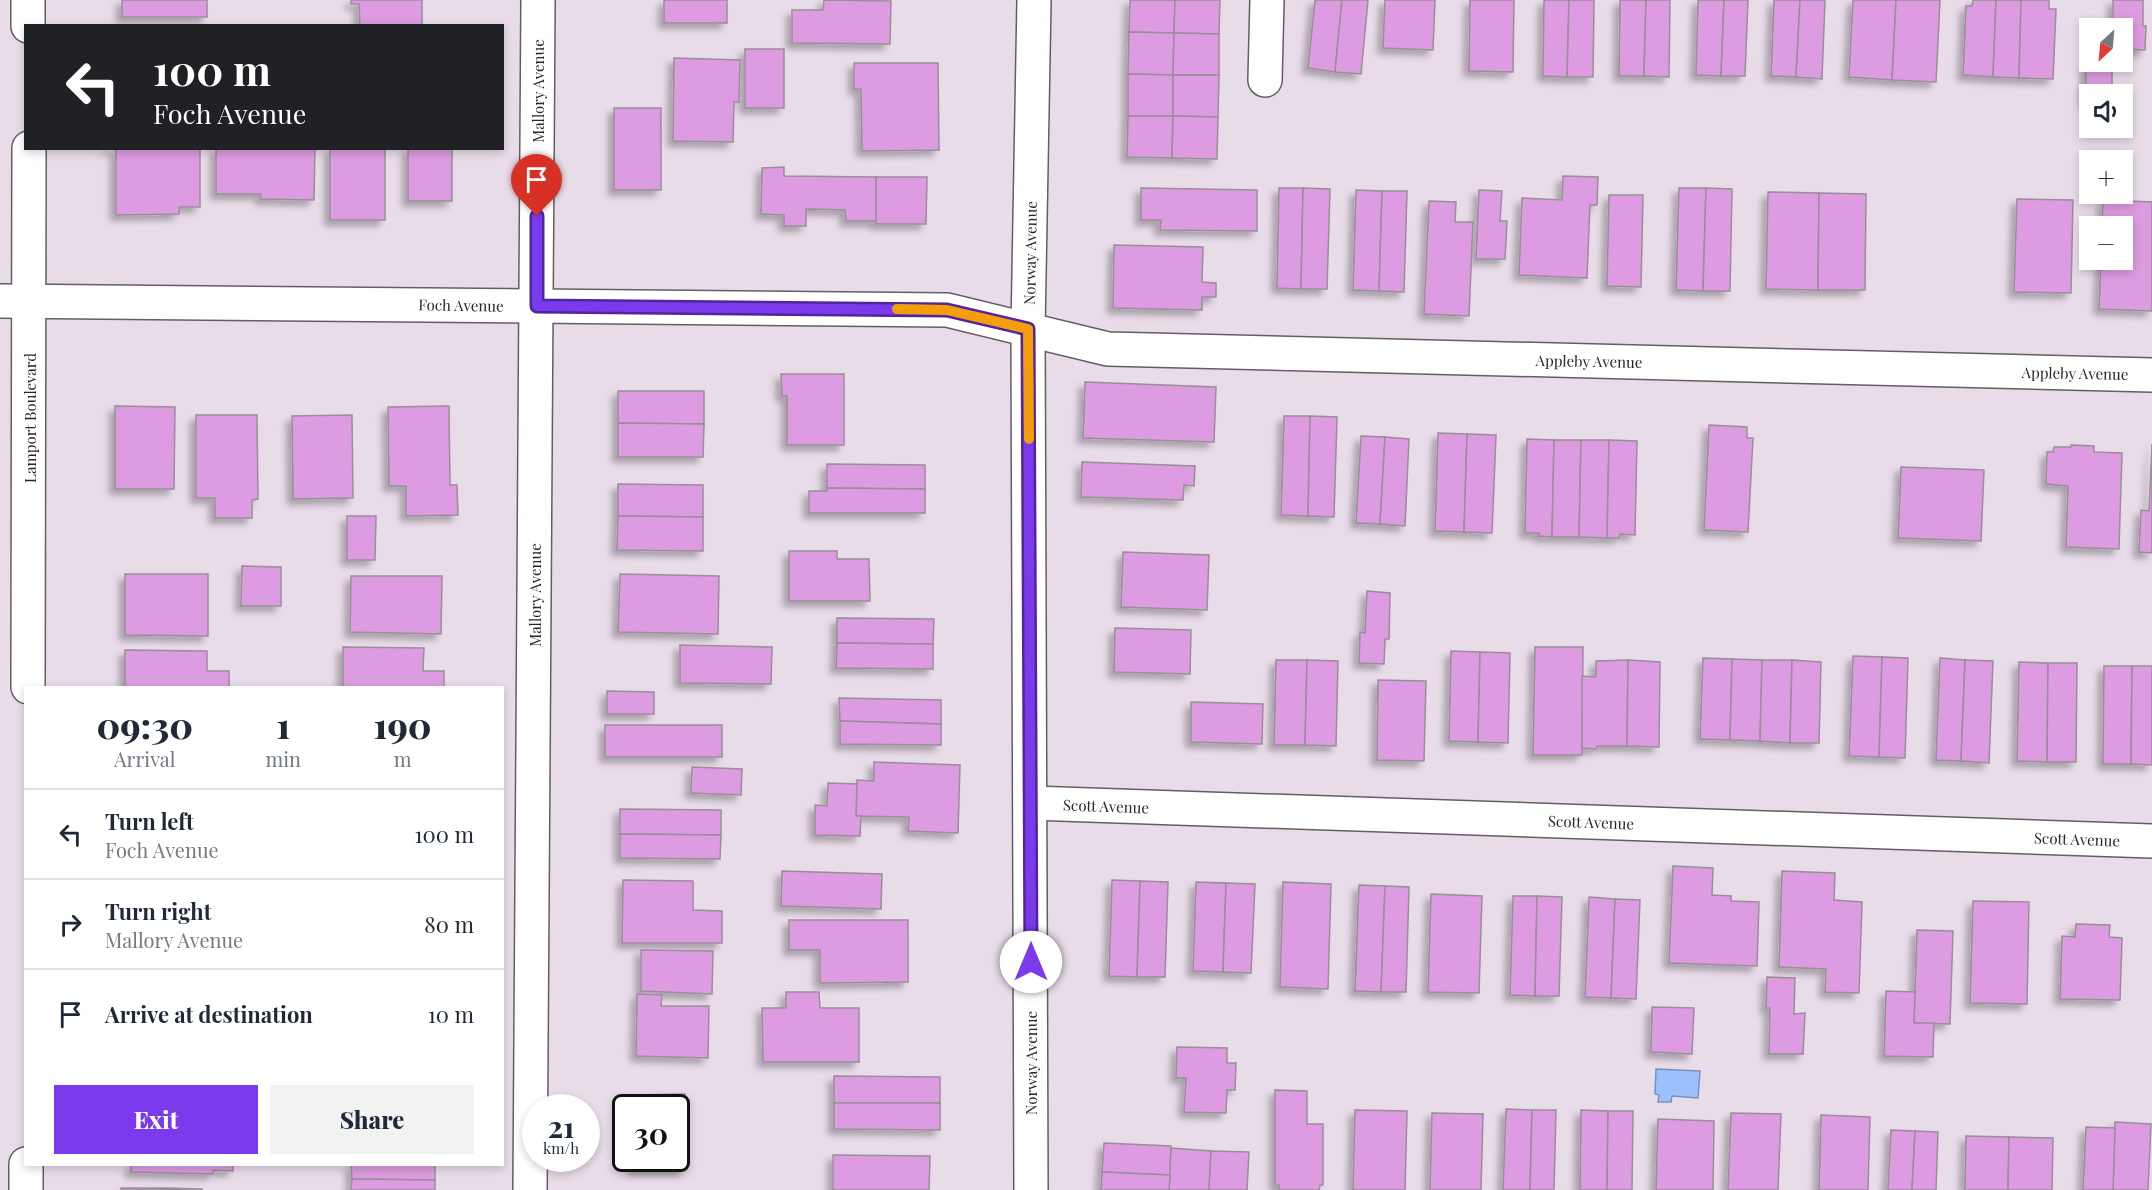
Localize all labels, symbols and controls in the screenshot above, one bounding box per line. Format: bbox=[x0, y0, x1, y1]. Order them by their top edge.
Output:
north arrow bbox=[2079, 18, 2133, 72]
map controls bbox=[2079, 18, 2133, 270]
street label: Mallory Avenue bbox=[528, 39, 548, 143]
text: 100 m bbox=[153, 41, 271, 97]
icon: left bbox=[54, 48, 132, 126]
button: sound bbox=[2079, 84, 2133, 138]
text: Foch Avenue bbox=[153, 95, 306, 131]
button: + bbox=[2079, 150, 2133, 204]
pin bbox=[511, 154, 562, 216]
icon: arrive bbox=[520, 163, 553, 196]
street label: Norway Avenue bbox=[1019, 201, 1041, 305]
button: − bbox=[2079, 216, 2133, 270]
street label: Foch Avenue bbox=[418, 294, 504, 316]
street label: Appleby Avenue bbox=[1534, 350, 1643, 372]
street label: Lamport Boulevard bbox=[20, 353, 40, 483]
street label: Appleby Avenue bbox=[2020, 362, 2129, 384]
street label: Mallory Avenue bbox=[525, 543, 545, 647]
text: 09:30 bbox=[96, 700, 193, 748]
text: 1 bbox=[276, 700, 290, 748]
text: 190 bbox=[373, 700, 432, 748]
text: Arrival bbox=[114, 745, 176, 772]
text: min bbox=[265, 745, 301, 772]
text: m bbox=[394, 745, 411, 772]
street label: Scott Avenue bbox=[1063, 795, 1149, 817]
text: Turn left bbox=[105, 806, 194, 836]
street label: Scott Avenue bbox=[1548, 811, 1634, 833]
icon: left bbox=[54, 818, 87, 851]
text: 100 m bbox=[414, 819, 474, 849]
street label: Scott Avenue bbox=[2034, 828, 2120, 850]
text: Foch Avenue bbox=[105, 836, 219, 863]
text: Turn right bbox=[105, 896, 211, 926]
icon: right bbox=[54, 908, 87, 941]
text: 80 m bbox=[424, 909, 474, 939]
text: Mallory Avenue bbox=[105, 926, 243, 953]
position arrow bbox=[999, 930, 1063, 994]
icon: arrive bbox=[54, 998, 87, 1031]
text: Arrive at destination bbox=[105, 999, 313, 1029]
text: 10 m bbox=[428, 999, 474, 1029]
street label: Norway Avenue bbox=[1021, 1011, 1041, 1115]
button: Exit bbox=[54, 1085, 258, 1154]
button: Share bbox=[270, 1085, 474, 1154]
speed limit sign: 30 bbox=[612, 1094, 690, 1172]
text: 21 bbox=[547, 1106, 575, 1146]
text: km/h bbox=[543, 1138, 579, 1158]

